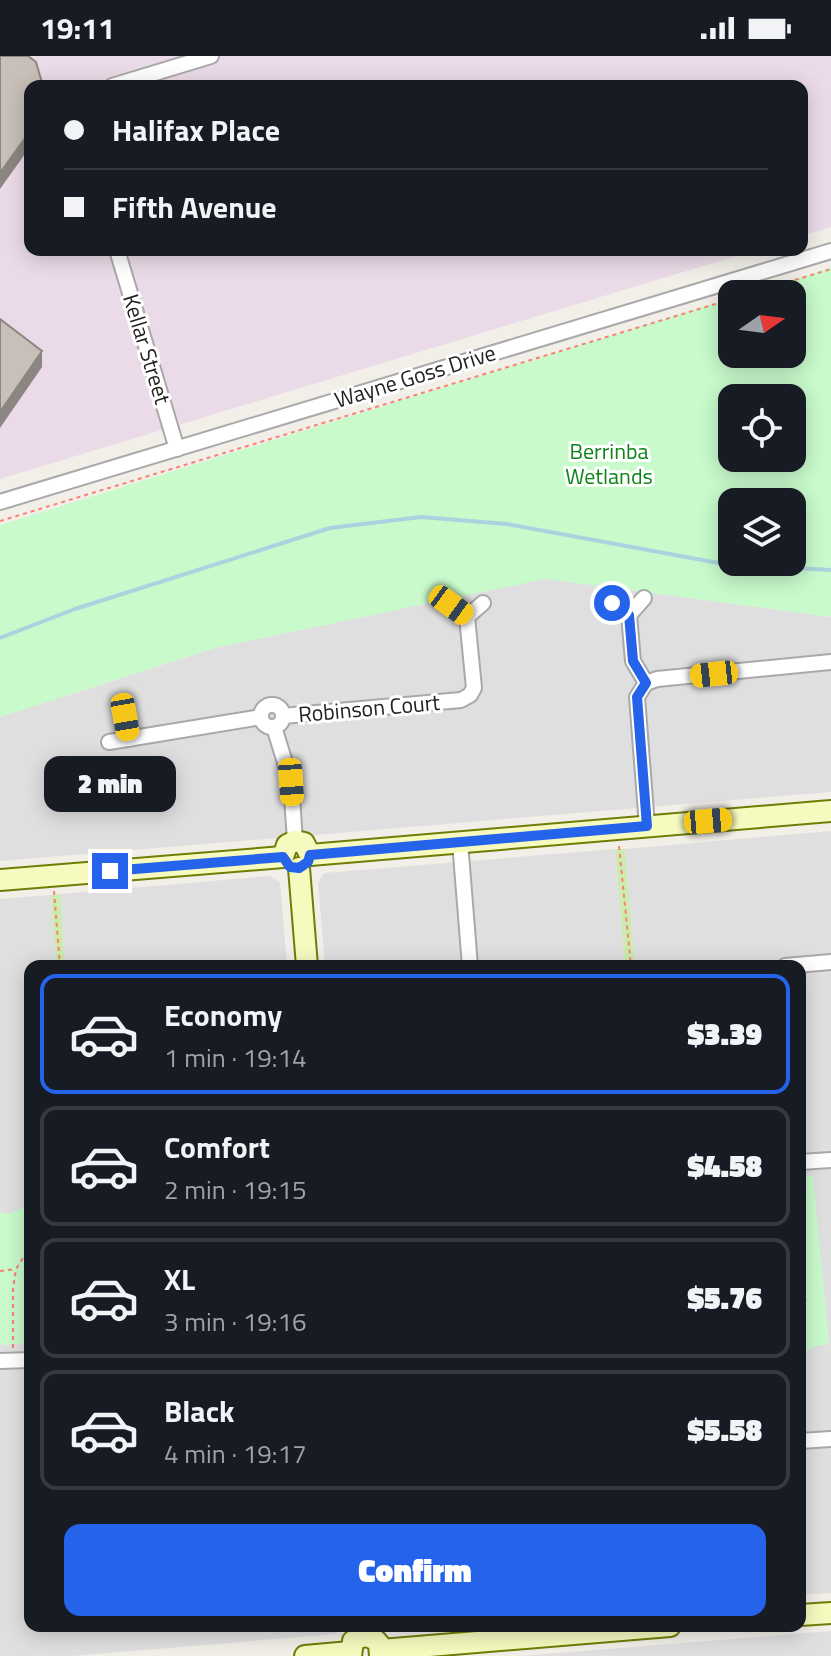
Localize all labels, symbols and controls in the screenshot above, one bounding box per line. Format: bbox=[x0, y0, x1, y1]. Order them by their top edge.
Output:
text: 19:11 bbox=[40, 5, 115, 51]
text: Halifax Place bbox=[112, 107, 280, 153]
text: Fifth Avenue bbox=[112, 184, 277, 230]
north arrow bbox=[718, 280, 806, 368]
map controls bbox=[718, 280, 806, 576]
street label: Kellar Street bbox=[114, 290, 180, 409]
street label: Wayne Goss Drive bbox=[330, 335, 500, 417]
button: locate bbox=[718, 384, 806, 472]
park label: Berrinba Wetlands bbox=[565, 434, 653, 493]
button: layers bbox=[718, 488, 806, 576]
car bbox=[425, 581, 477, 629]
route start bbox=[594, 585, 630, 621]
car bbox=[689, 660, 739, 688]
street label: Robinson Court bbox=[297, 685, 442, 731]
car bbox=[109, 691, 141, 743]
callout: 2 min bbox=[44, 755, 176, 811]
car bbox=[277, 757, 305, 807]
text: 2 min bbox=[78, 764, 142, 803]
car bbox=[683, 807, 733, 835]
route end bbox=[92, 853, 128, 889]
text: Economy bbox=[164, 992, 282, 1038]
icon: car bbox=[68, 998, 140, 1070]
text: $3.39 bbox=[688, 1011, 762, 1057]
text: 1 min · 19:14 bbox=[164, 1038, 307, 1077]
text: Comfort bbox=[164, 1124, 270, 1170]
icon: car bbox=[68, 1130, 140, 1202]
text: $4.58 bbox=[688, 1143, 762, 1189]
text: 2 min · 19:15 bbox=[164, 1170, 307, 1209]
text: XL bbox=[164, 1256, 195, 1302]
icon: car bbox=[68, 1262, 140, 1334]
text: $5.76 bbox=[688, 1275, 762, 1321]
text: 3 min · 19:16 bbox=[164, 1302, 307, 1341]
text: Black bbox=[164, 1388, 235, 1434]
icon: car bbox=[68, 1394, 140, 1466]
text: $5.58 bbox=[688, 1407, 762, 1453]
text: 4 min · 19:17 bbox=[164, 1434, 307, 1473]
button: Confirm bbox=[64, 1524, 766, 1616]

